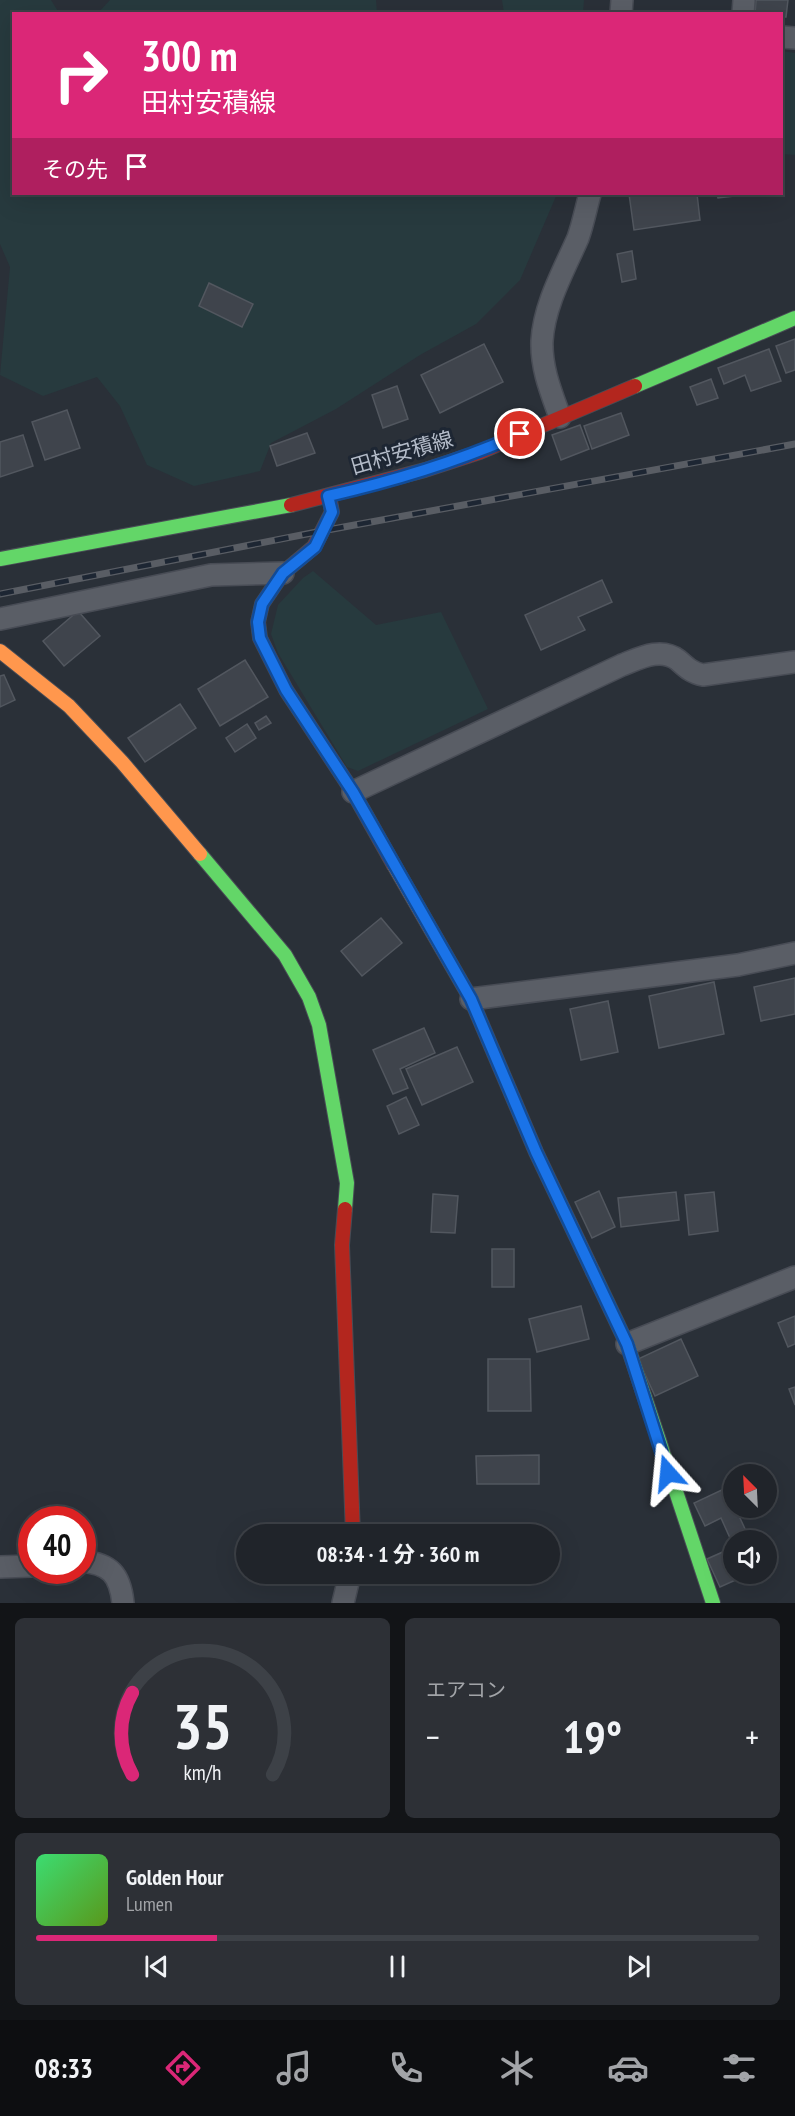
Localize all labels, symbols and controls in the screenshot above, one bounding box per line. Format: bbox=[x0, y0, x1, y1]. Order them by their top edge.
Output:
text: 300 m bbox=[141, 28, 238, 83]
icon: right bbox=[42, 36, 120, 114]
text: 田村安積線 bbox=[141, 85, 276, 119]
icon: arrive bbox=[120, 150, 153, 183]
text: その先 bbox=[42, 155, 108, 183]
pin bbox=[494, 408, 545, 459]
icon: arrive bbox=[503, 417, 536, 450]
street label: 田村安積線 bbox=[348, 425, 456, 480]
position arrow bbox=[636, 1441, 700, 1505]
north arrow bbox=[723, 1464, 777, 1518]
map controls bbox=[723, 1464, 777, 1584]
speed limit sign: 40 bbox=[18, 1506, 96, 1584]
button: sound bbox=[723, 1530, 777, 1584]
text: 08:34 · 1 分 · 360 m bbox=[317, 1540, 479, 1568]
text: エアコン bbox=[426, 1677, 506, 1703]
text: 35 bbox=[173, 1685, 232, 1766]
text: 19° bbox=[563, 1707, 622, 1765]
text: − bbox=[426, 1715, 440, 1758]
text: + bbox=[745, 1715, 759, 1758]
text: km/h bbox=[183, 1758, 222, 1786]
text: Golden Hour bbox=[126, 1863, 224, 1891]
text: Lumen bbox=[126, 1891, 173, 1917]
icon: previous bbox=[140, 1950, 173, 1983]
icon: pause bbox=[381, 1950, 414, 1983]
icon: next bbox=[622, 1950, 655, 1983]
icon: directions bbox=[162, 2047, 204, 2089]
icon: music bbox=[273, 2047, 315, 2089]
icon: phone bbox=[385, 2047, 427, 2089]
icon: climate bbox=[496, 2047, 538, 2089]
icon: car bbox=[607, 2047, 649, 2089]
icon: filters bbox=[718, 2047, 760, 2089]
text: 08:33 bbox=[35, 2051, 93, 2085]

